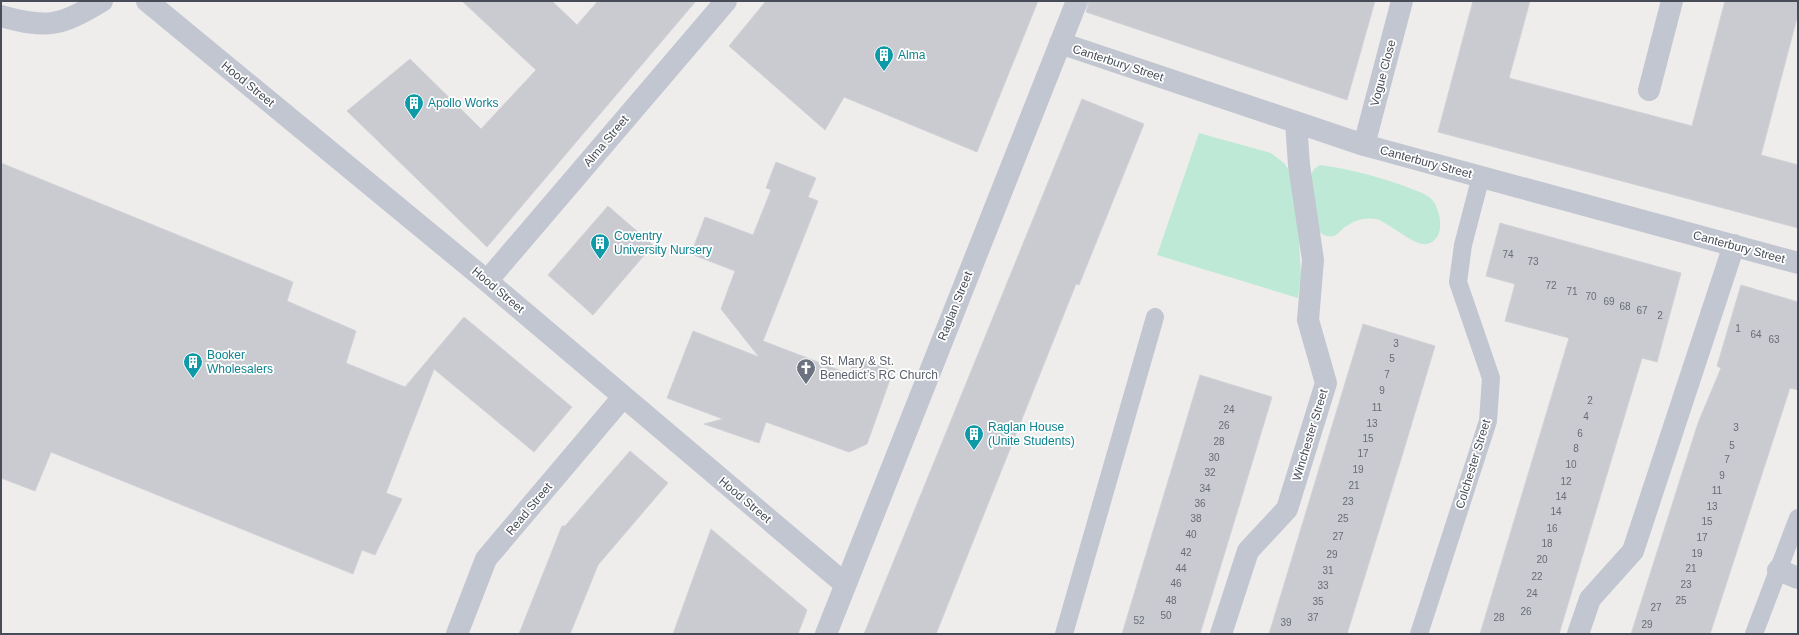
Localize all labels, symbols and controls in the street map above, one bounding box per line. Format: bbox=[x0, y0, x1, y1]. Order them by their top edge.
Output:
street label: Vogue Close bbox=[1367, 38, 1399, 108]
street label: Canterbury Street bbox=[1071, 42, 1166, 84]
building icon: Alma bbox=[873, 44, 895, 72]
place label: Alma bbox=[898, 48, 926, 62]
street label: Hood Street bbox=[219, 58, 278, 110]
building icon: Apollo Works bbox=[403, 92, 425, 120]
place label: Apollo Works bbox=[428, 96, 498, 110]
street label: Alma Street bbox=[580, 112, 632, 170]
street label: Canterbury Street bbox=[1378, 143, 1474, 181]
street label: Canterbury Street bbox=[1691, 228, 1787, 266]
place label: Coventry University Nursery bbox=[614, 229, 712, 257]
building icon: Coventry University Nursery bbox=[589, 232, 611, 260]
house number: 74 bbox=[1502, 249, 1514, 260]
house number: 73 bbox=[1527, 256, 1539, 267]
street label: Hood Street bbox=[469, 264, 528, 316]
street label: Raglan Street bbox=[935, 269, 975, 343]
house number: 72 bbox=[1545, 280, 1557, 291]
house number: 71 bbox=[1566, 286, 1578, 297]
house number: 70 bbox=[1585, 291, 1597, 302]
house number: 69 bbox=[1603, 296, 1615, 307]
house number: 68 bbox=[1619, 301, 1631, 312]
house number: 67 bbox=[1636, 305, 1648, 316]
house number: 2 bbox=[1657, 310, 1663, 321]
house number: 1 bbox=[1735, 323, 1741, 334]
house number: 64 bbox=[1750, 329, 1762, 340]
house number: 63 bbox=[1768, 334, 1780, 345]
house number: 3 bbox=[1393, 338, 1399, 349]
place label: Booker Wholesalers bbox=[207, 348, 273, 376]
building icon: Booker Wholesalers bbox=[182, 351, 204, 379]
house number: 5 bbox=[1389, 353, 1395, 364]
place label: St. Mary & St. Benedict’s RC Church bbox=[820, 354, 938, 382]
church icon: St. Mary & St. Benedict’s RC Church bbox=[795, 357, 817, 385]
house number: 7 bbox=[1384, 369, 1390, 380]
house number: 9 bbox=[1379, 385, 1385, 396]
street label: Winchester Street bbox=[1289, 387, 1331, 483]
house number: 2 bbox=[1587, 395, 1593, 406]
house number: 11 bbox=[1372, 402, 1383, 413]
house number: 24 bbox=[1223, 404, 1235, 415]
house number: 4 bbox=[1583, 411, 1589, 422]
street label: Colchester Street bbox=[1453, 417, 1493, 510]
house number: 13 bbox=[1366, 418, 1378, 429]
place label: Raglan House (Unite Students) bbox=[988, 420, 1075, 448]
house number: 26 bbox=[1218, 420, 1230, 431]
house number: 3 bbox=[1733, 422, 1739, 433]
building icon: Raglan House (Unite Students) bbox=[963, 423, 985, 451]
house number: 6 bbox=[1577, 428, 1583, 439]
house number: 15 bbox=[1362, 433, 1374, 444]
house number: 28 bbox=[1213, 436, 1225, 447]
house number: 5 bbox=[1729, 440, 1735, 451]
house number: 8 bbox=[1573, 443, 1579, 454]
house number: 17 bbox=[1357, 448, 1369, 459]
house number: 30 bbox=[1208, 452, 1220, 463]
house number: 7 bbox=[1724, 454, 1730, 465]
house number: 10 bbox=[1565, 459, 1577, 470]
house number: 19 bbox=[1352, 464, 1364, 475]
house number: 32 bbox=[1204, 467, 1216, 478]
house number: 9 bbox=[1719, 470, 1725, 481]
street label: Hood Street bbox=[716, 474, 775, 526]
house number: 12 bbox=[1560, 476, 1572, 487]
street label: Read Street bbox=[503, 479, 555, 538]
house number: 21 bbox=[1348, 480, 1360, 491]
house number: 34 bbox=[1199, 483, 1211, 494]
house number: 11 bbox=[1712, 485, 1723, 496]
house number: 14 bbox=[1555, 491, 1567, 502]
house number: 23 bbox=[1342, 496, 1354, 507]
house number: 36 bbox=[1194, 498, 1206, 509]
house number: 13 bbox=[1706, 501, 1718, 512]
house number: 14 bbox=[1550, 506, 1562, 517]
house number: 38 bbox=[1190, 513, 1202, 524]
house number: 25 bbox=[1337, 513, 1349, 524]
house number: 15 bbox=[1701, 516, 1713, 527]
house number: 16 bbox=[1546, 523, 1558, 534]
house number: 40 bbox=[1185, 529, 1197, 540]
house number: 27 bbox=[1332, 531, 1344, 542]
house number: 17 bbox=[1696, 532, 1708, 543]
house number: 18 bbox=[1541, 538, 1553, 549]
house number: 42 bbox=[1180, 547, 1192, 558]
house number: 19 bbox=[1691, 548, 1703, 559]
house number: 29 bbox=[1326, 549, 1338, 560]
house number: 20 bbox=[1536, 554, 1548, 565]
house number: 44 bbox=[1175, 563, 1187, 574]
house number: 21 bbox=[1685, 563, 1697, 574]
house number: 31 bbox=[1322, 565, 1334, 576]
house number: 22 bbox=[1531, 571, 1543, 582]
house number: 46 bbox=[1170, 578, 1182, 589]
house number: 23 bbox=[1680, 579, 1692, 590]
house number: 33 bbox=[1317, 580, 1329, 591]
house number: 24 bbox=[1526, 588, 1538, 599]
house number: 48 bbox=[1165, 595, 1177, 606]
house number: 25 bbox=[1675, 595, 1687, 606]
house number: 35 bbox=[1312, 596, 1324, 607]
house number: 27 bbox=[1650, 602, 1662, 613]
house number: 26 bbox=[1520, 606, 1532, 617]
house number: 50 bbox=[1160, 610, 1172, 621]
house number: 37 bbox=[1307, 612, 1319, 623]
house number: 28 bbox=[1493, 612, 1505, 623]
house number: 52 bbox=[1133, 615, 1145, 626]
house number: 39 bbox=[1280, 617, 1292, 628]
house number: 29 bbox=[1641, 619, 1653, 630]

